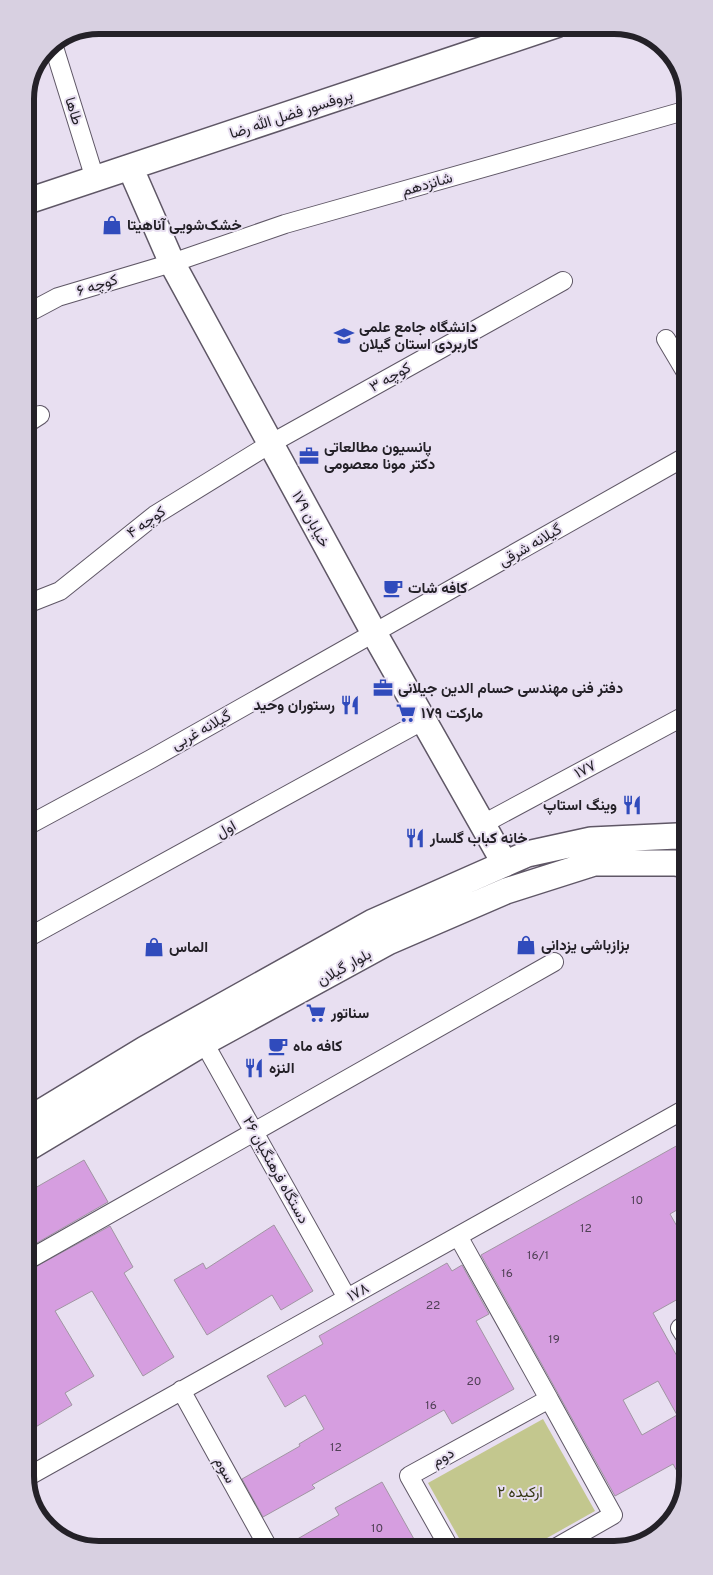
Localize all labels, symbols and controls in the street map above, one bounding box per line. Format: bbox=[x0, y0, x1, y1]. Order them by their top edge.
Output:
street label: پروفسور فضل الله رضا bbox=[227, 86, 355, 144]
street label: طاها bbox=[59, 95, 86, 128]
street label: شانزدهم bbox=[400, 169, 455, 202]
shop icon: خشک‌شویی آناهیتا bbox=[101, 214, 123, 236]
place label: خشک‌شویی آناهیتا bbox=[127, 217, 242, 236]
street label: کوچه ۶ bbox=[75, 271, 121, 302]
place label: دانشگاه جامع علمی کاربردی استان گیلان bbox=[359, 319, 478, 355]
school or university icon: دانشگاه جامع علمی کاربردی استان گیلان bbox=[333, 325, 355, 347]
street label: کوچه ۳ bbox=[367, 359, 415, 397]
place label: پانسیون مطالعاتی دکتر مونا معصومی bbox=[324, 439, 435, 475]
office icon: پانسیون مطالعاتی دکتر مونا معصومی bbox=[298, 445, 320, 467]
street label: خیابان ۱۷۹ bbox=[286, 488, 333, 551]
street label: کوچه ۴ bbox=[124, 503, 170, 543]
street label: گیلانه شرقی bbox=[496, 520, 566, 572]
cafe icon: کافه شات bbox=[382, 577, 404, 599]
place label: کافه شات bbox=[408, 580, 467, 599]
office icon: دفتر فنی مهندسی حسام‌ الدین جیلانی bbox=[372, 677, 394, 699]
place label: دفتر فنی مهندسی حسام‌ الدین جیلانی bbox=[398, 680, 623, 699]
restaurant icon: رستوران وحید bbox=[339, 694, 361, 716]
place label: رستوران وحید bbox=[253, 697, 335, 716]
supermarket icon: ۱۷۹ مارکت bbox=[395, 702, 417, 724]
place label: ۱۷۹ مارکت bbox=[421, 705, 483, 724]
street label: گیلانه غربی bbox=[168, 707, 235, 756]
street label: ۱۷۷ bbox=[572, 757, 600, 784]
restaurant icon: وینگ استاپ bbox=[621, 794, 643, 816]
place label: وینگ استاپ bbox=[543, 797, 617, 816]
street label: اول bbox=[213, 817, 240, 843]
restaurant icon: خانه کباب گلسار bbox=[404, 827, 426, 849]
place label: خانه کباب گلسار bbox=[429, 830, 528, 849]
shop icon: بزازباشی یزدانی bbox=[515, 934, 537, 956]
shop icon: الماس bbox=[143, 936, 165, 958]
place label: بزازباشی یزدانی bbox=[541, 937, 630, 956]
place label: الماس bbox=[169, 939, 208, 958]
street label: بلوار گیلان bbox=[314, 946, 375, 991]
supermarket icon: سناتور bbox=[305, 1002, 327, 1024]
place label: سناتور bbox=[330, 1005, 369, 1024]
cafe icon: کافه ماه bbox=[267, 1035, 289, 1057]
place label: کافه ماه bbox=[293, 1038, 342, 1057]
restaurant icon: النزه bbox=[243, 1057, 265, 1079]
place label: النزه bbox=[269, 1060, 295, 1079]
street label: ۲۶ دستگاه فرهنگیان bbox=[237, 1114, 312, 1228]
house number: 10 bbox=[631, 1193, 643, 1209]
house number: 12 bbox=[580, 1221, 592, 1237]
house number: 16/1 bbox=[527, 1248, 549, 1264]
house number: 16 bbox=[501, 1266, 513, 1282]
street label: ۱۷۸ bbox=[345, 1280, 373, 1307]
house number: 22 bbox=[426, 1298, 440, 1314]
house number: 19 bbox=[548, 1332, 560, 1348]
house number: 20 bbox=[466, 1374, 482, 1390]
house number: 16 bbox=[425, 1398, 437, 1414]
house number: 12 bbox=[330, 1440, 342, 1456]
street label: دوم bbox=[429, 1444, 458, 1472]
street label: سوم bbox=[209, 1454, 239, 1487]
park label: ارکیده ۲ bbox=[497, 1484, 543, 1503]
house number: 10 bbox=[371, 1521, 383, 1537]

